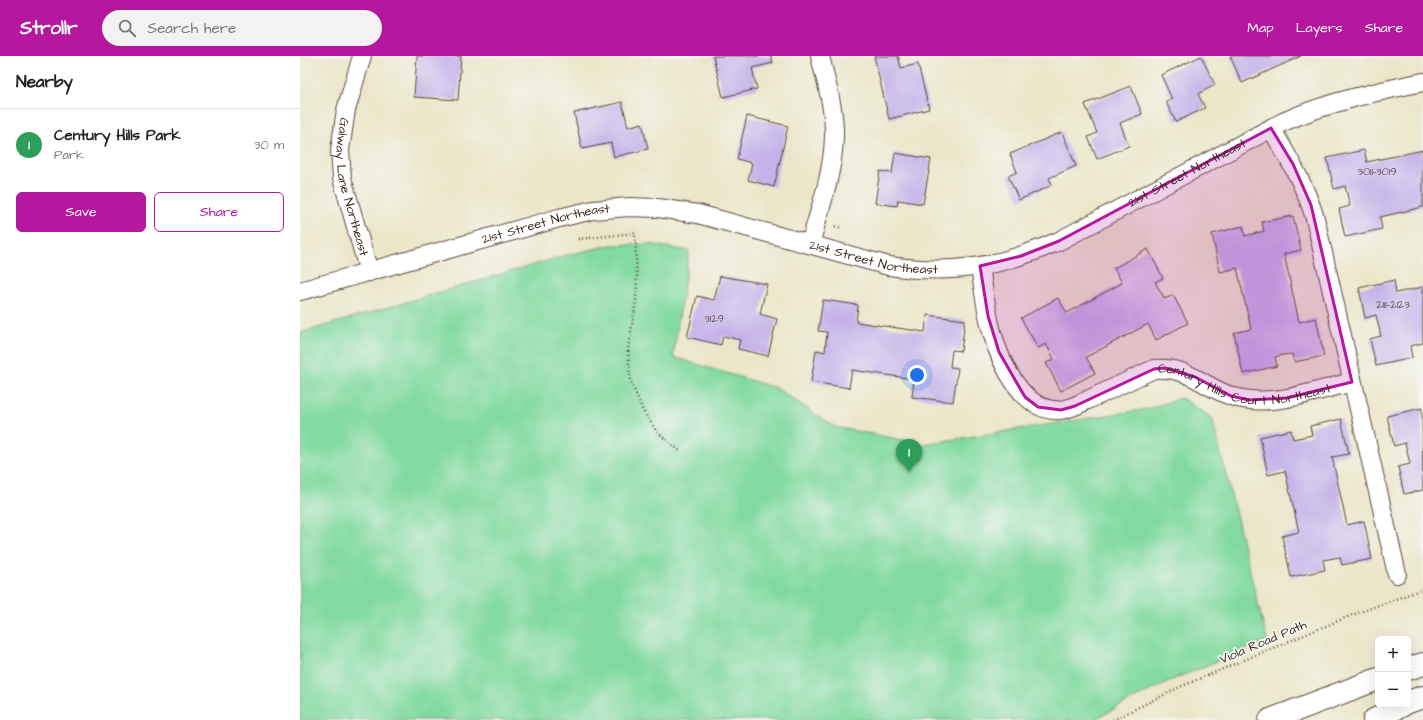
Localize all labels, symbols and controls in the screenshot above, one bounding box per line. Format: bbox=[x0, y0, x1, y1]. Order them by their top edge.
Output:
search box bbox=[102, 10, 382, 46]
text: Strollr bbox=[20, 15, 78, 42]
icon: search bbox=[116, 17, 138, 39]
text: Search here bbox=[148, 18, 236, 39]
text: Map bbox=[1247, 18, 1274, 38]
text: Layers bbox=[1296, 18, 1343, 38]
text: Share bbox=[1365, 18, 1403, 38]
text: Nearby bbox=[16, 70, 73, 94]
street label: Galway Lane Northeast bbox=[330, 117, 373, 259]
text: Century Hills Park bbox=[54, 125, 181, 146]
street label: 21st Street Northeast bbox=[1125, 134, 1250, 212]
text: 1 bbox=[28, 136, 30, 154]
text: 30 m bbox=[254, 136, 284, 154]
text: Park bbox=[54, 146, 84, 164]
house number: 3011-3019 bbox=[1358, 164, 1396, 179]
button: Save bbox=[16, 192, 146, 232]
button: Share bbox=[154, 192, 284, 232]
street label: 21st Street Northeast bbox=[480, 200, 611, 248]
street label: 21st Street Northeast bbox=[807, 236, 939, 279]
house number: 2111-2123 bbox=[1376, 297, 1410, 312]
house number: 3129 bbox=[704, 311, 724, 326]
street label: Century Hills Court Northeast bbox=[1158, 360, 1334, 410]
your location bbox=[907, 365, 927, 385]
pin: 1 bbox=[896, 439, 922, 472]
street label: Viola Road Path bbox=[1217, 615, 1310, 668]
map controls bbox=[1375, 636, 1411, 708]
button: + bbox=[1375, 636, 1411, 672]
button: − bbox=[1375, 672, 1411, 708]

